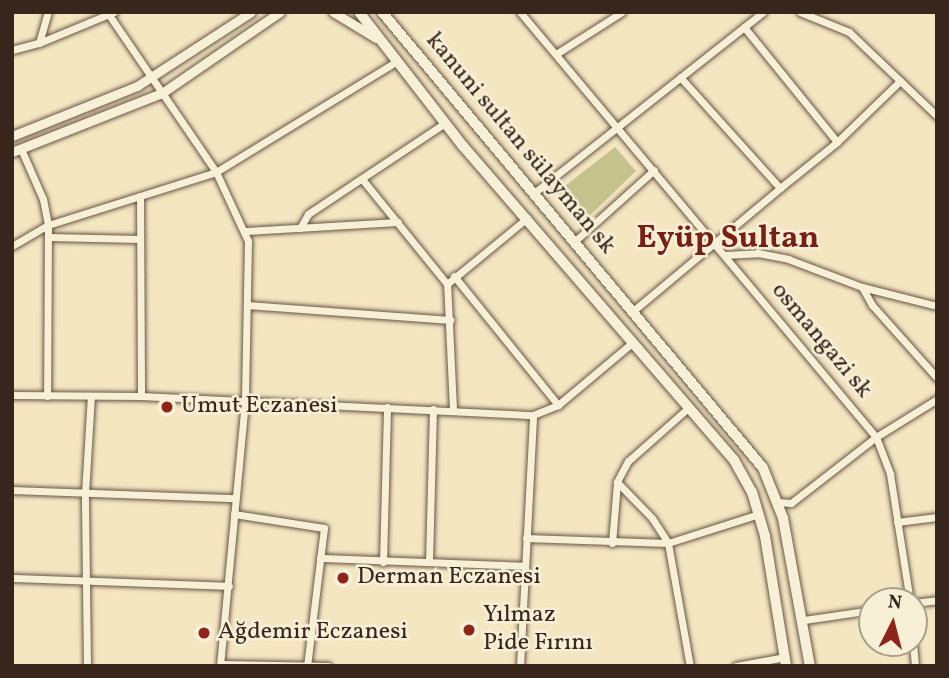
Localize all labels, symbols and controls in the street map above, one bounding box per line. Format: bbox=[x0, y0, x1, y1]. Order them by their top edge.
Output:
street label: kanuni sultan sülayman sk bbox=[419, 27, 621, 261]
district label: Eyüp Sultan bbox=[637, 220, 819, 258]
street label: osmangazi sk bbox=[764, 277, 878, 405]
place label: Umut Eczanesi bbox=[181, 393, 338, 421]
marker: Umut Eczanesi bbox=[159, 399, 175, 415]
place label: Derman Eczanesi bbox=[357, 564, 541, 592]
marker: Derman Eczanesi bbox=[335, 570, 351, 586]
north arrow bbox=[858, 587, 928, 657]
text: N bbox=[887, 589, 903, 617]
place label: Yılmaz Pide Fırını bbox=[483, 602, 593, 658]
place label: Ağdemir Eczanesi bbox=[218, 619, 408, 647]
marker: Yılmaz Pide Fırını bbox=[461, 622, 477, 638]
marker: Ağdemir Eczanesi bbox=[196, 625, 212, 641]

